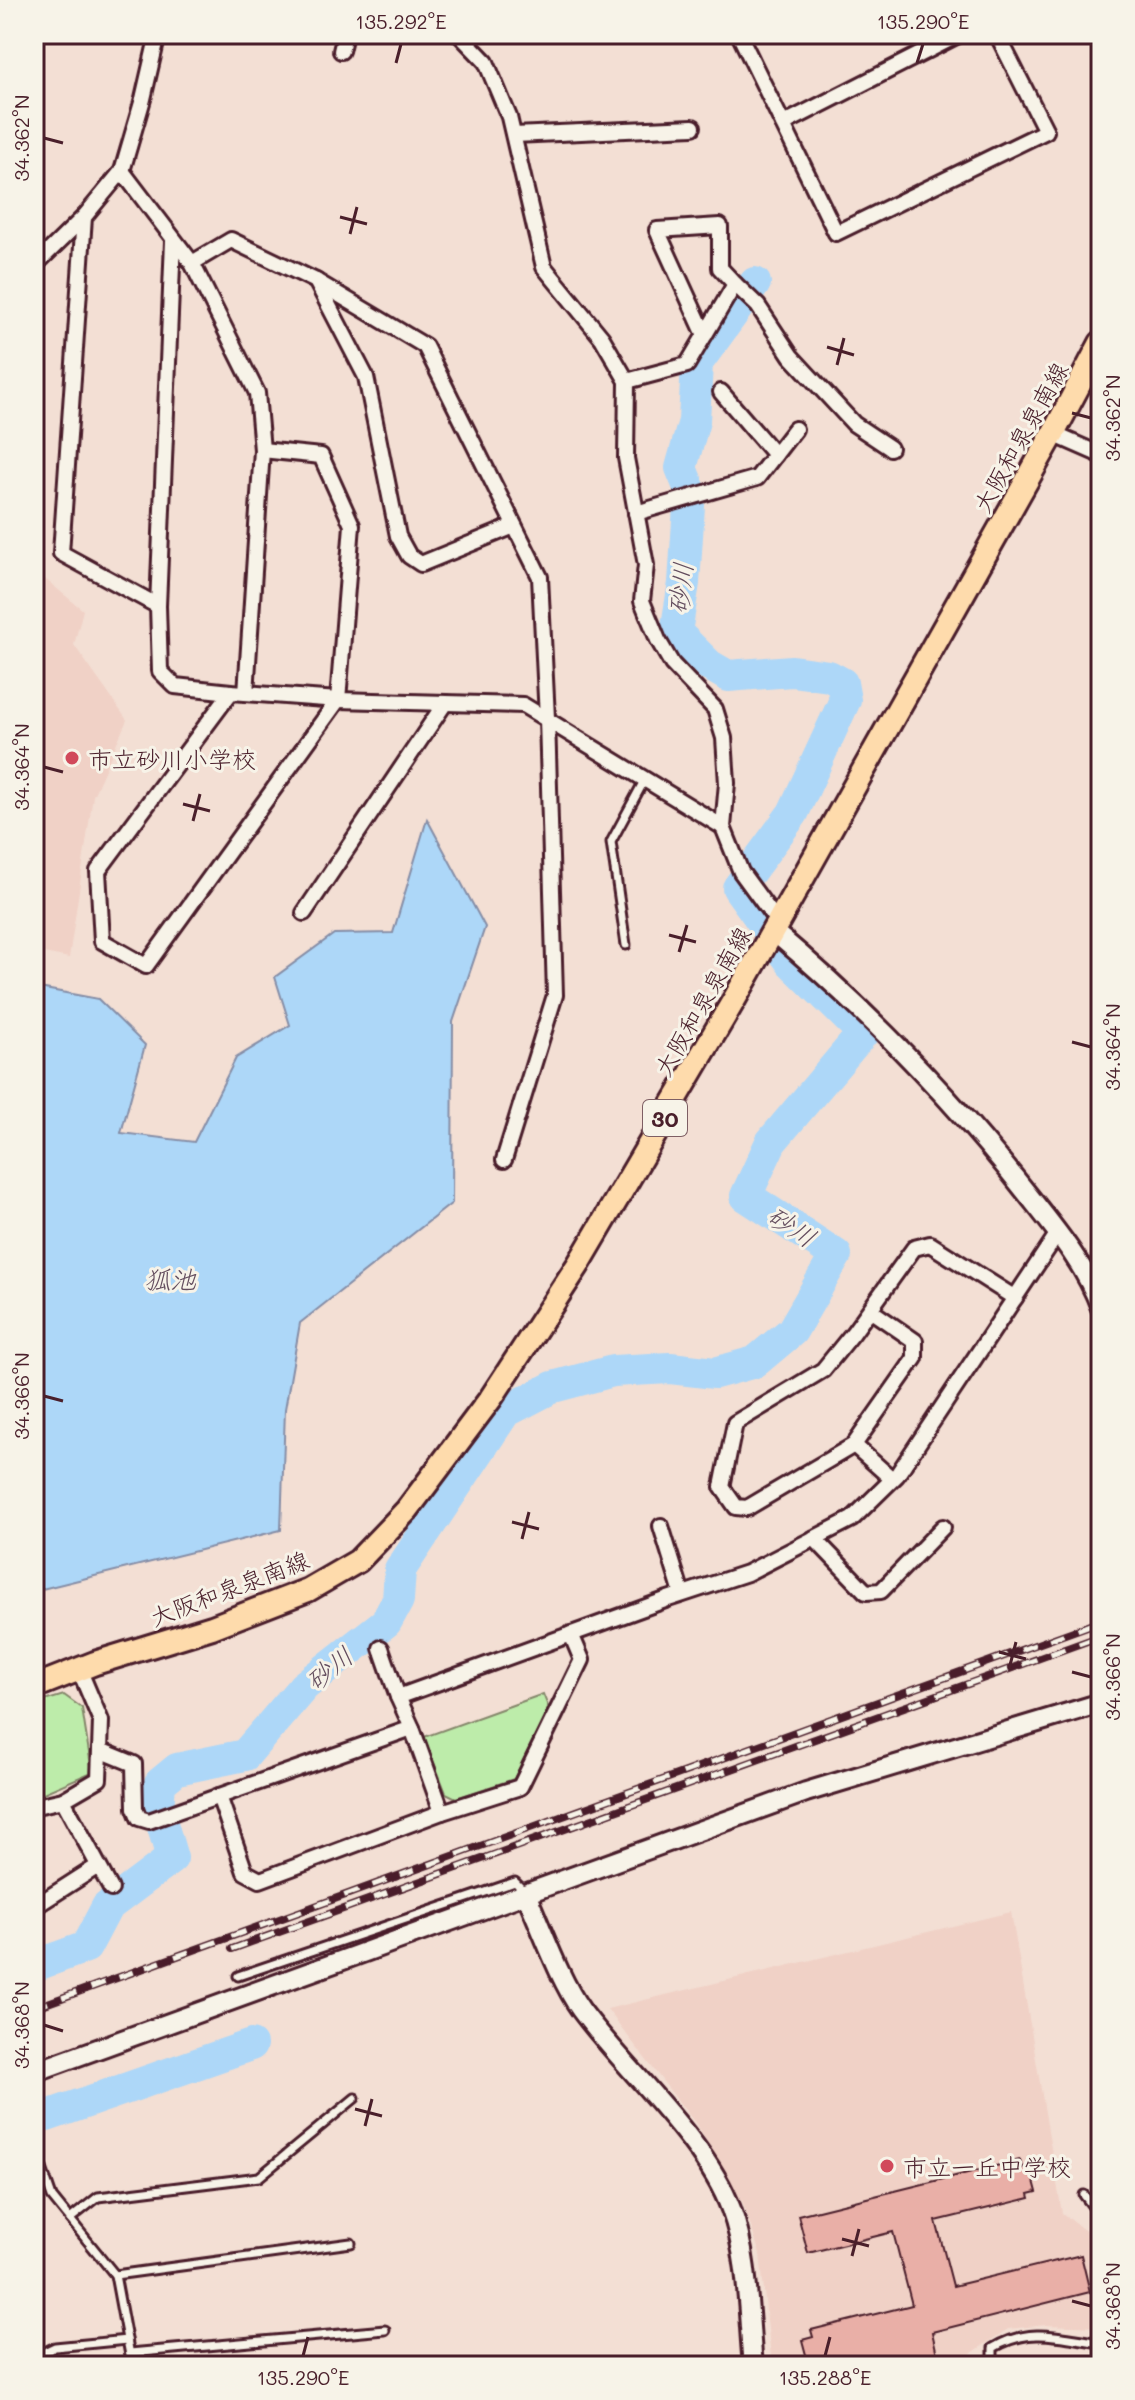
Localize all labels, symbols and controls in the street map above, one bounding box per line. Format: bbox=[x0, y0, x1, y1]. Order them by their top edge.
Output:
text: 135.292°E bbox=[355, 8, 447, 34]
text: 135.290°E bbox=[877, 8, 969, 34]
text: 34.362°N bbox=[8, 95, 34, 181]
street label: 大阪和泉泉南線 bbox=[966, 356, 1074, 518]
text: 34.362°N bbox=[1099, 375, 1125, 461]
water label: 砂川 bbox=[660, 560, 700, 616]
text: 34.364°N bbox=[8, 723, 34, 811]
place label: 市立砂川小学校 bbox=[88, 743, 256, 774]
marker: 市立砂川小学校 bbox=[63, 749, 81, 767]
street label: 大阪和泉泉南線 bbox=[647, 921, 757, 1081]
text: 34.364°N bbox=[1099, 1003, 1125, 1091]
road number: 30 bbox=[643, 1100, 687, 1136]
water label: 砂川 bbox=[761, 1198, 823, 1254]
water label: 狐池 bbox=[144, 1262, 197, 1296]
text: 34.366°N bbox=[8, 1352, 34, 1440]
street label: 大阪和泉泉南線 bbox=[145, 1543, 313, 1633]
text: 34.366°N bbox=[1099, 1633, 1125, 1721]
water label: 砂川 bbox=[298, 1638, 360, 1698]
text: 34.368°N bbox=[8, 1981, 34, 2069]
place label: 市立一丘中学校 bbox=[903, 2151, 1071, 2182]
marker: 市立一丘中学校 bbox=[878, 2157, 896, 2175]
text: 34.368°N bbox=[1099, 2262, 1125, 2350]
text: 135.290°E bbox=[257, 2364, 349, 2390]
text: 135.288°E bbox=[779, 2364, 871, 2390]

